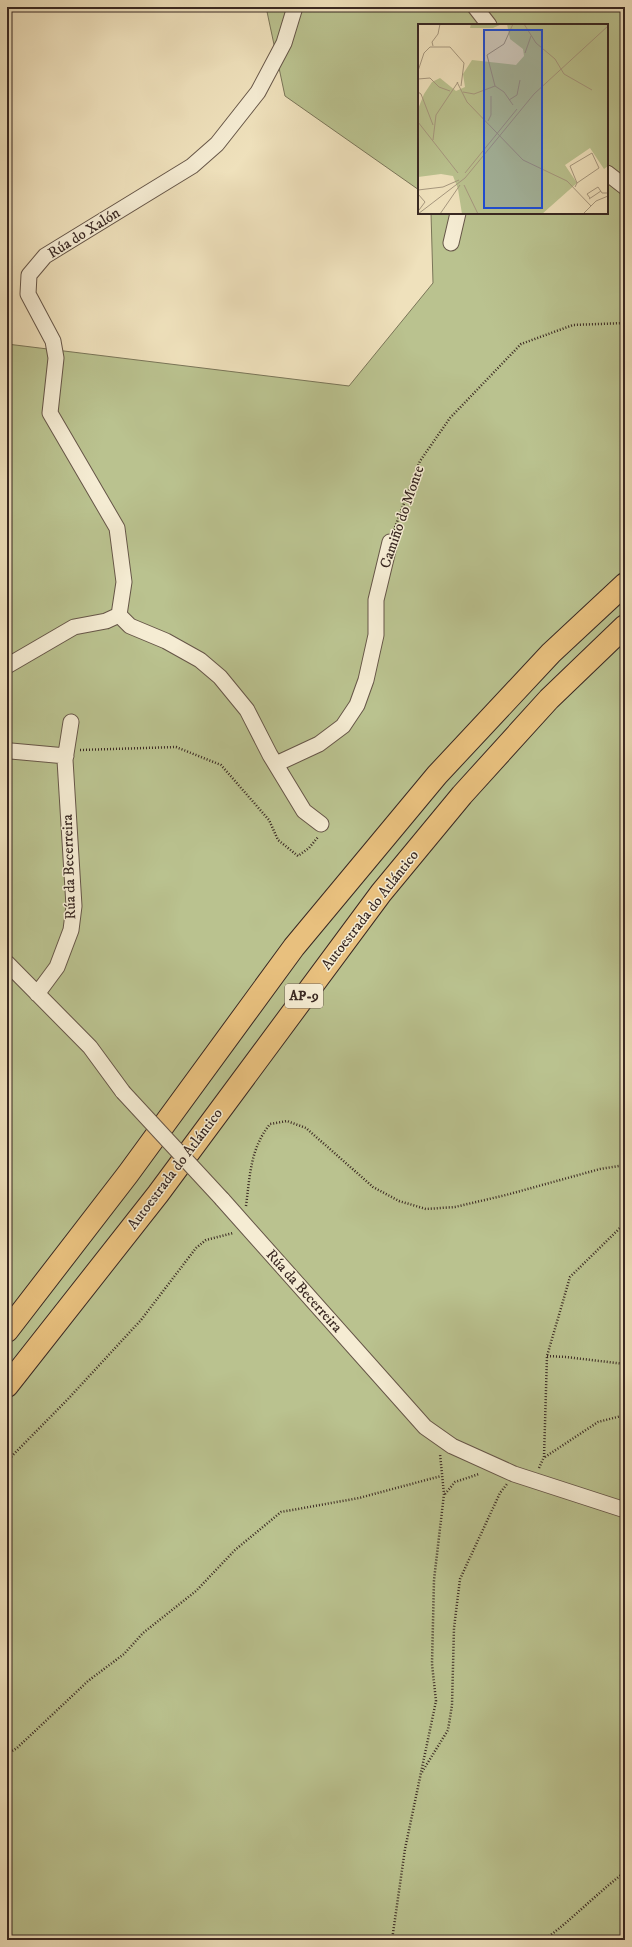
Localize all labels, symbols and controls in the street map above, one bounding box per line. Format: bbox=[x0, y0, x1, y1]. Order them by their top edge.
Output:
inset map bbox=[418, 24, 608, 214]
street label: Rúa do Xalón bbox=[44, 203, 124, 263]
street label: Camiño do Monte bbox=[376, 463, 428, 571]
street label: Rúa da Becerreira bbox=[58, 813, 80, 920]
street label: Autoestrada do Atlántico bbox=[317, 846, 423, 974]
road number: AP-9 bbox=[285, 984, 323, 1008]
street label: Autoestrada do Atlántico bbox=[123, 1104, 227, 1234]
street label: Rúa da Becerreira bbox=[262, 1245, 347, 1337]

